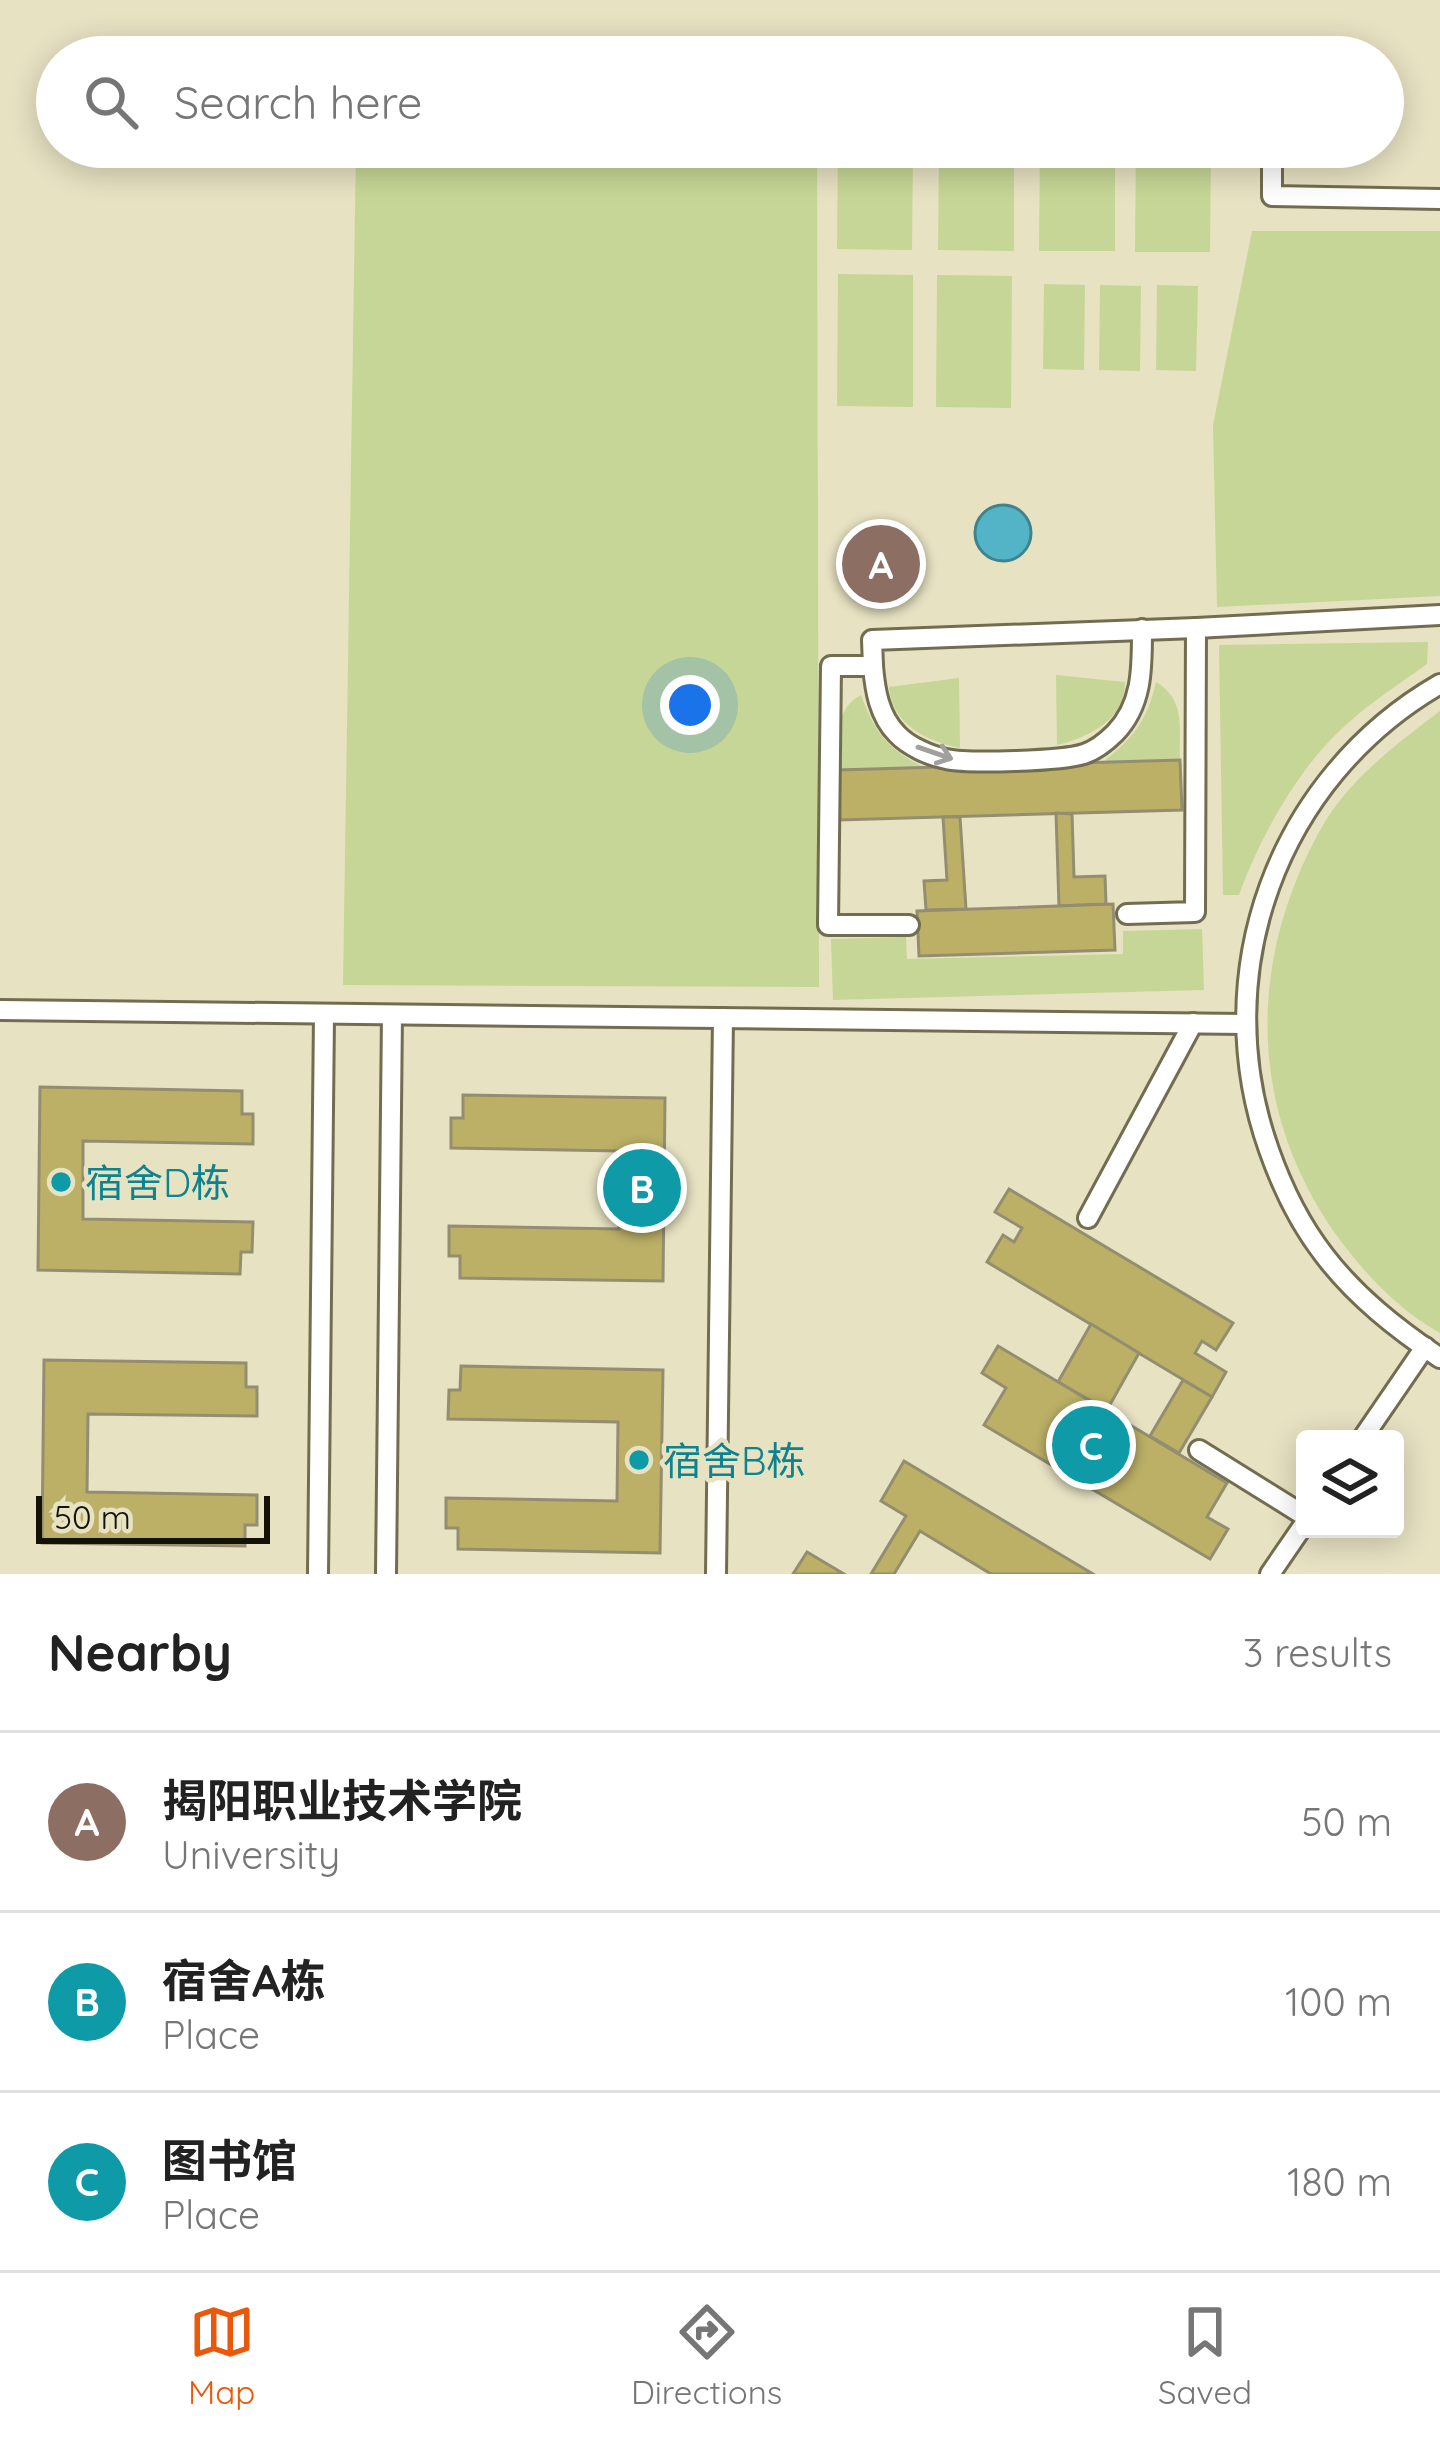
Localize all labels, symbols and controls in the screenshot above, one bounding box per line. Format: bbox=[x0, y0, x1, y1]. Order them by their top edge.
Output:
search box bbox=[36, 36, 1404, 168]
icon: search bbox=[78, 69, 144, 135]
text: Search here bbox=[174, 74, 422, 130]
pin: A bbox=[842, 519, 920, 609]
your location bbox=[660, 675, 720, 735]
one-way arrow bbox=[915, 744, 952, 765]
pin: B bbox=[603, 1143, 681, 1233]
place label: 宿舍D栋 bbox=[85, 1158, 230, 1207]
marker: 宿舍D栋 bbox=[48, 1169, 74, 1195]
pin: C bbox=[1052, 1400, 1130, 1490]
map controls bbox=[1296, 1430, 1404, 1538]
button: layers bbox=[1296, 1430, 1404, 1538]
place label: 宿舍B栋 bbox=[663, 1436, 805, 1485]
marker: 宿舍B栋 bbox=[626, 1447, 652, 1473]
scale bar bbox=[36, 1490, 270, 1543]
text: 50 m bbox=[54, 1496, 131, 1537]
text: Nearby bbox=[48, 1620, 232, 1684]
text: 3 results bbox=[1243, 1628, 1392, 1677]
text: 揭阳职业技术学院 bbox=[162, 1772, 522, 1828]
text: A bbox=[75, 1797, 99, 1846]
text: 50 m bbox=[1301, 1797, 1392, 1846]
text: University bbox=[162, 1830, 340, 1879]
text: 宿舍A栋 bbox=[162, 1952, 326, 2008]
text: B bbox=[74, 1977, 100, 2026]
text: 100 m bbox=[1285, 1977, 1392, 2026]
text: Place bbox=[162, 2010, 260, 2059]
text: 图书馆 bbox=[162, 2132, 297, 2188]
text: C bbox=[75, 2157, 99, 2206]
text: 180 m bbox=[1287, 2157, 1392, 2206]
text: Place bbox=[162, 2190, 260, 2239]
tab: Map bbox=[188, 2299, 255, 2412]
tab: Directions bbox=[631, 2299, 782, 2412]
tab: Saved bbox=[1158, 2299, 1252, 2412]

